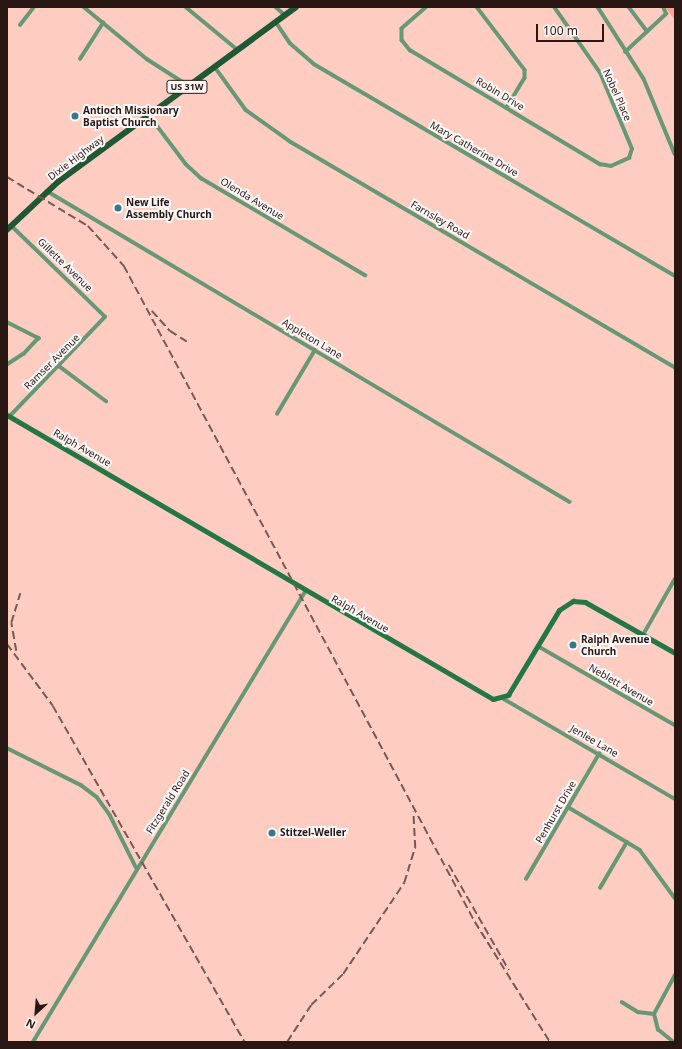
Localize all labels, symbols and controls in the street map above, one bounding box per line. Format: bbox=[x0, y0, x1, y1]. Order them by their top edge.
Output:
scale bar bbox=[538, 16, 606, 42]
text: 100 m bbox=[543, 22, 578, 39]
street label: Nobel Place bbox=[600, 67, 634, 123]
street label: Robin Drive bbox=[474, 75, 526, 113]
road number: US 31W bbox=[166, 80, 208, 94]
place label: Antioch Missionary Baptist Church bbox=[83, 104, 179, 128]
marker: Antioch Missionary Baptist Church bbox=[70, 111, 80, 121]
street label: Mary Catherine Drive bbox=[428, 119, 520, 179]
street label: Dixie Highway bbox=[46, 133, 106, 183]
street label: Olenda Avenue bbox=[218, 175, 286, 223]
place label: New Life Assembly Church bbox=[126, 196, 212, 220]
street label: Farnsley Road bbox=[409, 198, 471, 242]
marker: New Life Assembly Church bbox=[113, 203, 123, 213]
street label: Gillette Avenue bbox=[35, 236, 95, 294]
street label: Appleton Lane bbox=[280, 316, 344, 362]
street label: Ramser Avenue bbox=[22, 332, 82, 392]
street label: Ralph Avenue bbox=[51, 427, 113, 469]
street label: Ralph Avenue bbox=[329, 593, 391, 635]
place label: Ralph Avenue Church bbox=[581, 633, 650, 656]
marker: Ralph Avenue Church bbox=[568, 640, 578, 650]
street label: Neblett Avenue bbox=[587, 662, 655, 708]
street label: Jenlee Lane bbox=[568, 722, 620, 760]
street label: Fitzgerald Road bbox=[144, 768, 192, 836]
street label: Penhurst Drive bbox=[533, 779, 579, 845]
place label: Stitzel-Weller bbox=[280, 827, 346, 839]
marker: Stitzel-Weller bbox=[267, 828, 277, 838]
north arrow bbox=[16, 993, 56, 1033]
text: N bbox=[23, 1016, 38, 1033]

